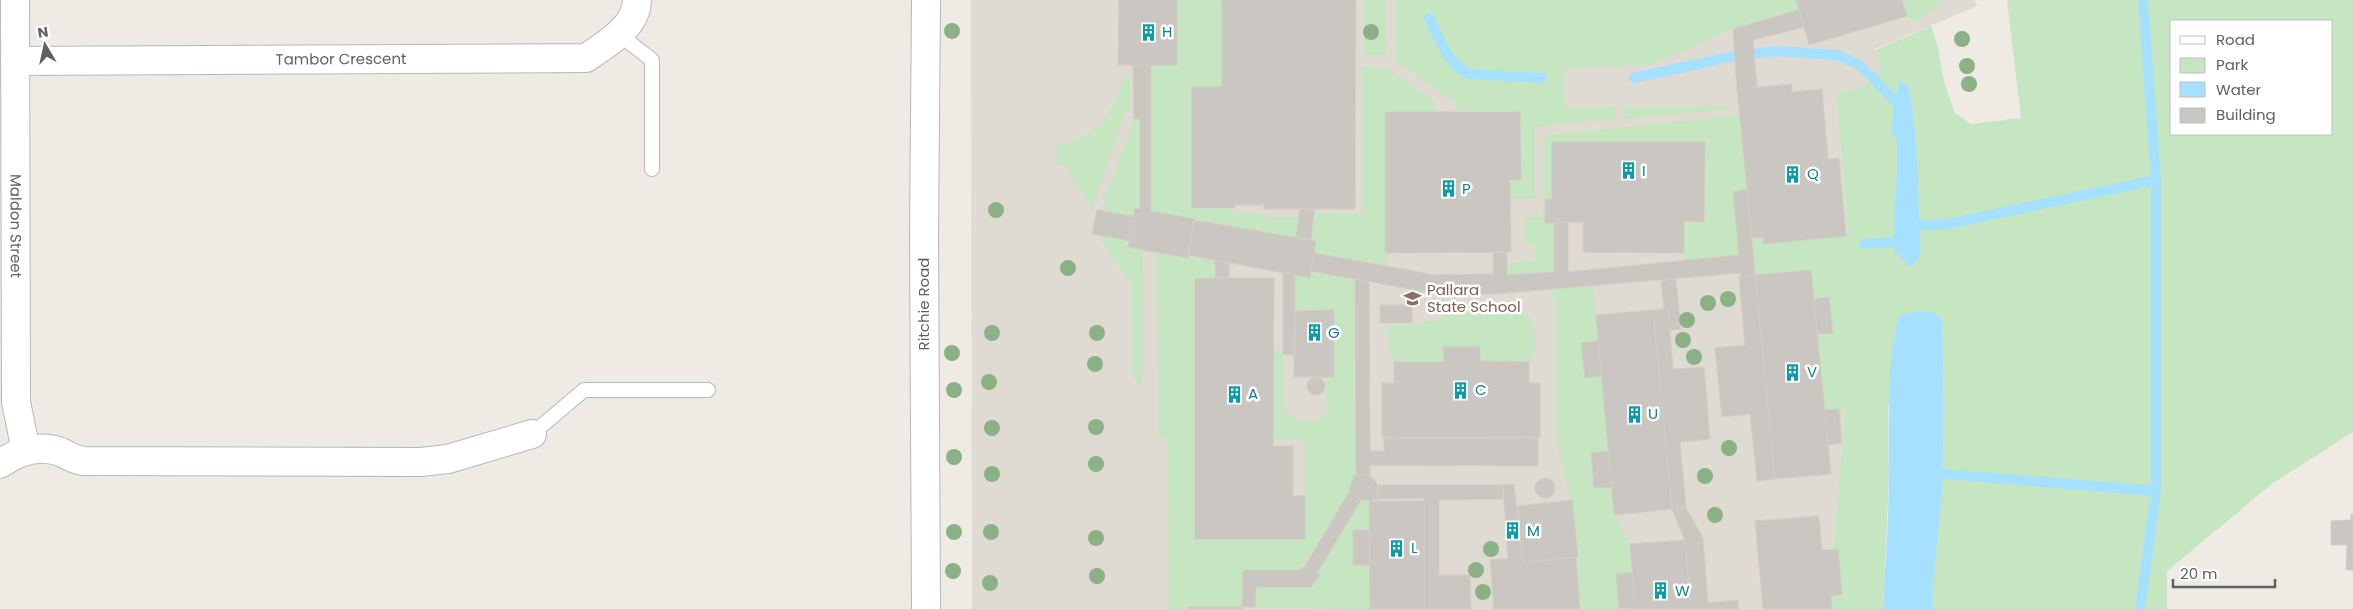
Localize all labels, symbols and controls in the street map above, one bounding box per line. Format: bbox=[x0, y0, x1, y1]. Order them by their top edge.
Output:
north arrow bbox=[20, 20, 70, 70]
legend bbox=[2170, 20, 2333, 135]
text: N bbox=[36, 21, 50, 43]
place label: H bbox=[1162, 21, 1172, 42]
building icon: H bbox=[1138, 22, 1158, 42]
text: Road bbox=[2216, 29, 2255, 50]
street label: Tambor Crescent bbox=[275, 48, 407, 70]
text: Park bbox=[2216, 54, 2248, 75]
text: Water bbox=[2216, 79, 2262, 100]
text: Building bbox=[2216, 104, 2276, 125]
place label: I bbox=[1642, 160, 1646, 181]
building icon: I bbox=[1618, 161, 1638, 181]
place label: Q bbox=[1807, 163, 1819, 184]
building icon: Q bbox=[1783, 164, 1803, 184]
street label: Maldon Street bbox=[5, 174, 27, 278]
place label: P bbox=[1462, 178, 1471, 199]
building icon: P bbox=[1438, 179, 1458, 199]
street label: Ritchie Road bbox=[913, 258, 934, 350]
place label: Pallara State School bbox=[1427, 279, 1521, 317]
school or university icon: Pallara State School bbox=[1403, 289, 1423, 309]
place label: G bbox=[1328, 322, 1340, 343]
building icon: G bbox=[1304, 323, 1324, 343]
place label: V bbox=[1807, 361, 1817, 382]
building icon: V bbox=[1783, 362, 1803, 382]
place label: C bbox=[1475, 379, 1487, 400]
building icon: C bbox=[1451, 380, 1471, 400]
place label: A bbox=[1248, 383, 1258, 404]
building icon: A bbox=[1224, 384, 1244, 404]
place label: U bbox=[1648, 403, 1658, 424]
building icon: U bbox=[1624, 404, 1644, 424]
place label: M bbox=[1527, 520, 1540, 541]
building icon: M bbox=[1503, 521, 1523, 541]
place label: L bbox=[1411, 537, 1418, 558]
building icon: L bbox=[1387, 538, 1407, 558]
scale bar bbox=[2173, 556, 2276, 588]
text: 20 m bbox=[2180, 563, 2218, 584]
place label: W bbox=[1675, 580, 1690, 601]
building icon: W bbox=[1651, 581, 1671, 601]

